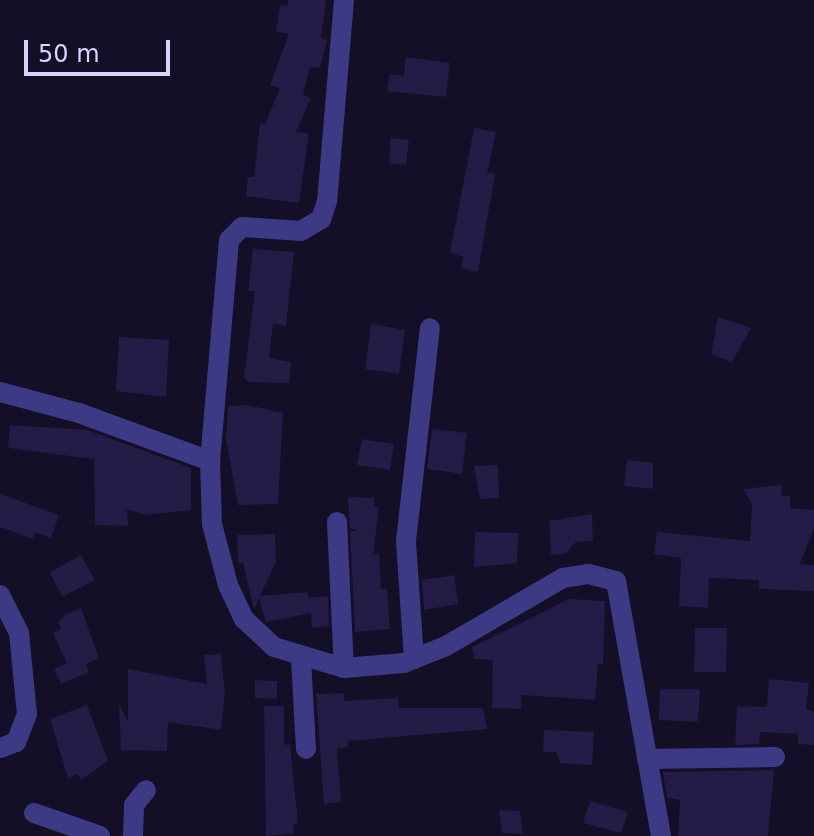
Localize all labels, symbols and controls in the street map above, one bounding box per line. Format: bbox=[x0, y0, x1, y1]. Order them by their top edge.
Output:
scale bar bbox=[28, 24, 174, 74]
text: 50 m bbox=[38, 40, 100, 68]

